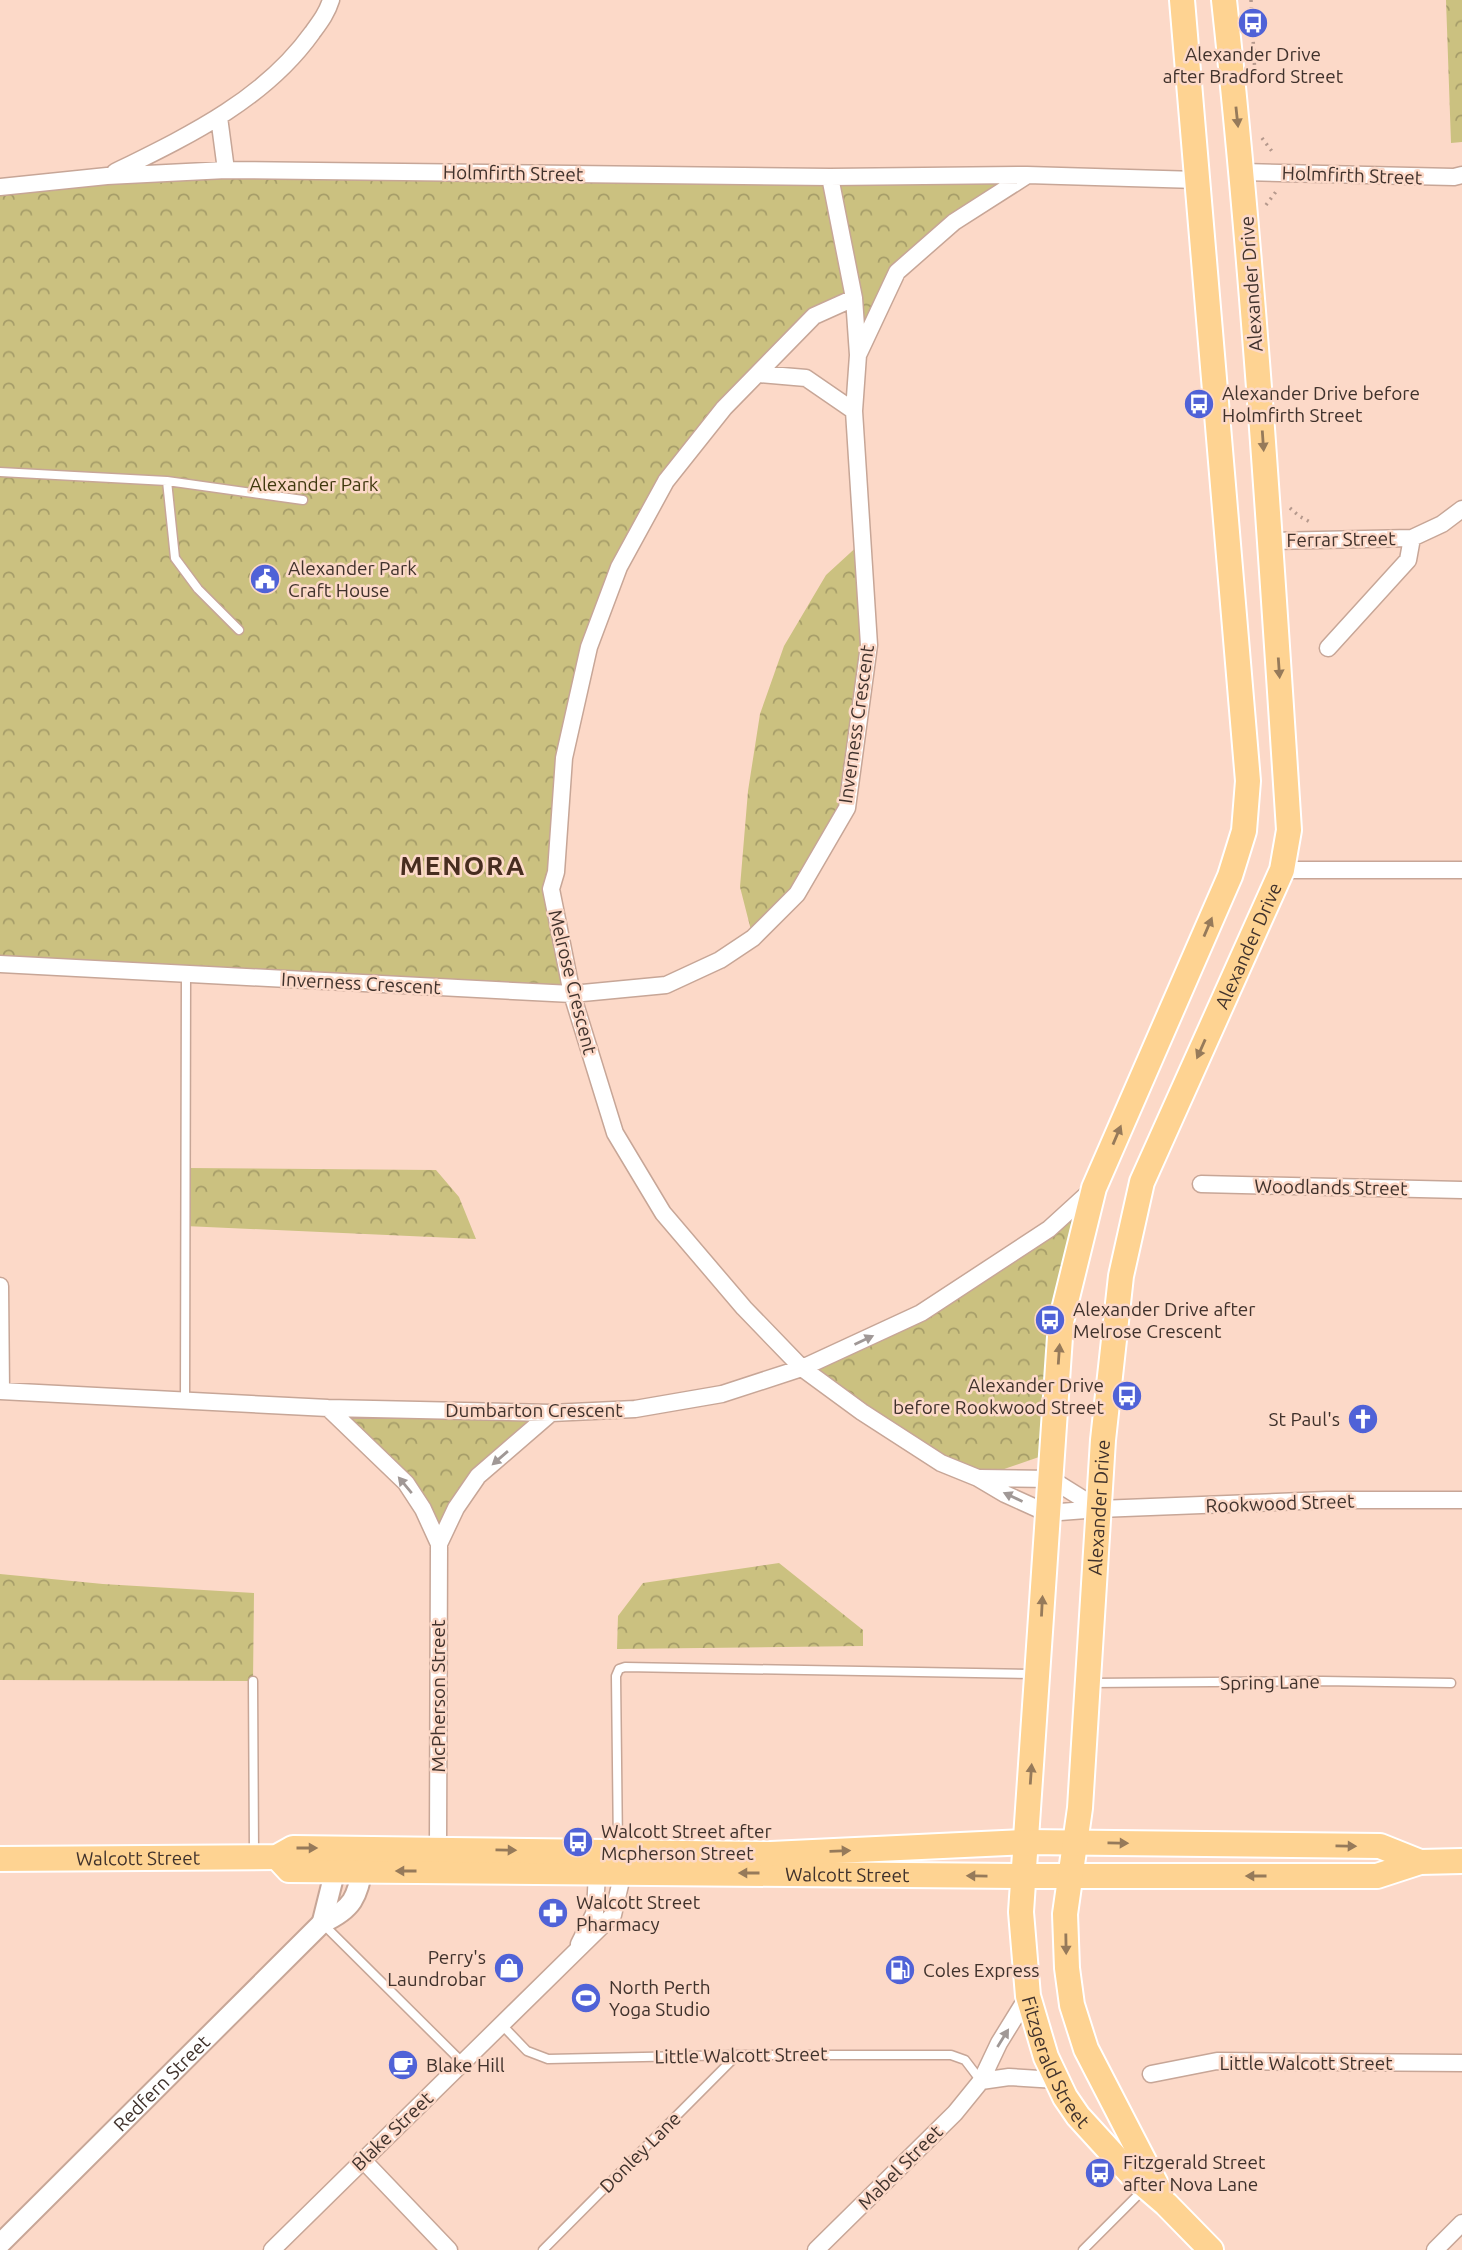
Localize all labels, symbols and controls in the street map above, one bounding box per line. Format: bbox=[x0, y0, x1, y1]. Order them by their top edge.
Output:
bus stop icon: Alexander Drive after Bradford Street bbox=[1236, 6, 1270, 40]
place label: Alexander Drive after Bradford Street bbox=[1163, 43, 1344, 87]
one-way arrow bbox=[1231, 106, 1242, 128]
street label: Holmfirth Street bbox=[443, 161, 584, 185]
street label: Holmfirth Street bbox=[1281, 162, 1423, 188]
street label: Alexander Drive bbox=[1235, 215, 1267, 353]
place label: Alexander Drive before Holmfirth Street bbox=[1222, 382, 1420, 426]
bus stop icon: Alexander Drive before Holmfirth Street bbox=[1182, 387, 1216, 421]
one-way arrow bbox=[1258, 430, 1269, 452]
park label: Alexander Park bbox=[250, 473, 379, 495]
street label: Ferrar Street bbox=[1286, 527, 1396, 551]
place label: Alexander Park Craft House bbox=[288, 557, 417, 601]
public building icon: Alexander Park Craft House bbox=[248, 562, 282, 596]
street label: Inverness Crescent bbox=[834, 643, 878, 805]
one-way arrow bbox=[1273, 657, 1284, 679]
district label: MENORA bbox=[400, 851, 526, 880]
street label: Alexander Drive bbox=[1210, 879, 1286, 1012]
street label: Melrose Crescent bbox=[544, 907, 602, 1057]
one-way arrow bbox=[1202, 917, 1214, 937]
street label: Inverness Crescent bbox=[281, 968, 442, 998]
one-way arrow bbox=[1195, 1039, 1207, 1059]
one-way arrow bbox=[1112, 1125, 1123, 1146]
street label: Woodlands Street bbox=[1254, 1175, 1408, 1199]
place label: Alexander Drive after Melrose Crescent bbox=[1073, 1298, 1256, 1342]
bus stop icon: Alexander Drive after Melrose Crescent bbox=[1033, 1303, 1067, 1337]
one-way arrow bbox=[854, 1334, 874, 1346]
one-way arrow bbox=[1054, 1343, 1065, 1365]
place label: Alexander Drive before Rookwood Street bbox=[893, 1374, 1105, 1418]
bus stop icon: Alexander Drive before Rookwood Street bbox=[1110, 1379, 1144, 1413]
street label: Dumbarton Crescent bbox=[445, 1399, 623, 1421]
church icon: St Paul's bbox=[1346, 1402, 1380, 1436]
place label: St Paul's bbox=[1269, 1408, 1340, 1430]
street label: Alexander Drive bbox=[1084, 1439, 1114, 1576]
one-way arrow bbox=[491, 1450, 508, 1465]
one-way arrow bbox=[398, 1476, 413, 1494]
street label: Rookwood Street bbox=[1205, 1489, 1355, 1517]
one-way arrow bbox=[1003, 1491, 1023, 1503]
one-way arrow bbox=[1036, 1594, 1047, 1616]
street label: McPherson Street bbox=[427, 1619, 449, 1772]
street label: Spring Lane bbox=[1220, 1670, 1320, 1694]
one-way arrow bbox=[1026, 1763, 1037, 1785]
place label: Walcott Street after Mcpherson Street bbox=[601, 1820, 772, 1864]
bus stop icon: Walcott Street after Mcpherson Street bbox=[561, 1825, 595, 1859]
one-way arrow bbox=[1108, 1838, 1130, 1849]
one-way arrow bbox=[1335, 1840, 1357, 1852]
one-way arrow bbox=[296, 1842, 318, 1854]
one-way arrow bbox=[496, 1844, 518, 1856]
one-way arrow bbox=[829, 1845, 851, 1857]
street label: Walcott Street bbox=[76, 1847, 201, 1869]
street label: Walcott Street bbox=[785, 1863, 910, 1886]
one-way arrow bbox=[395, 1865, 417, 1877]
one-way arrow bbox=[738, 1867, 760, 1879]
one-way arrow bbox=[966, 1870, 988, 1882]
one-way arrow bbox=[1245, 1870, 1267, 1882]
place label: Walcott Street Pharmacy bbox=[576, 1891, 701, 1935]
pharmacy icon: Walcott Street Pharmacy bbox=[536, 1896, 570, 1930]
one-way arrow bbox=[1060, 1933, 1072, 1955]
place label: Perry's Laundrobar bbox=[387, 1946, 486, 1990]
shop icon: Perry's Laundrobar bbox=[492, 1951, 526, 1985]
fuel station icon: Coles Express bbox=[883, 1953, 917, 1987]
place label: Coles Express bbox=[923, 1959, 1040, 1981]
place label: North Perth Yoga Studio bbox=[609, 1976, 711, 2020]
sports icon: North Perth Yoga Studio bbox=[569, 1981, 603, 2015]
street label: Fitzgerald Street bbox=[1018, 1993, 1095, 2133]
one-way arrow bbox=[996, 2028, 1009, 2047]
street label: Redfern Street bbox=[109, 2030, 214, 2136]
street label: Little Walcott Street bbox=[654, 2042, 828, 2068]
cafe icon: Blake Hill bbox=[386, 2048, 420, 2082]
street label: Little Walcott Street bbox=[1219, 2052, 1393, 2074]
place label: Blake Hill bbox=[426, 2054, 505, 2076]
street label: Blake Street bbox=[347, 2087, 437, 2175]
street label: Donley Lane bbox=[595, 2107, 685, 2197]
street label: Mabel Street bbox=[853, 2120, 947, 2214]
place label: Fitzgerald Street after Nova Lane bbox=[1123, 2151, 1266, 2195]
bus stop icon: Fitzgerald Street after Nova Lane bbox=[1083, 2156, 1117, 2190]

